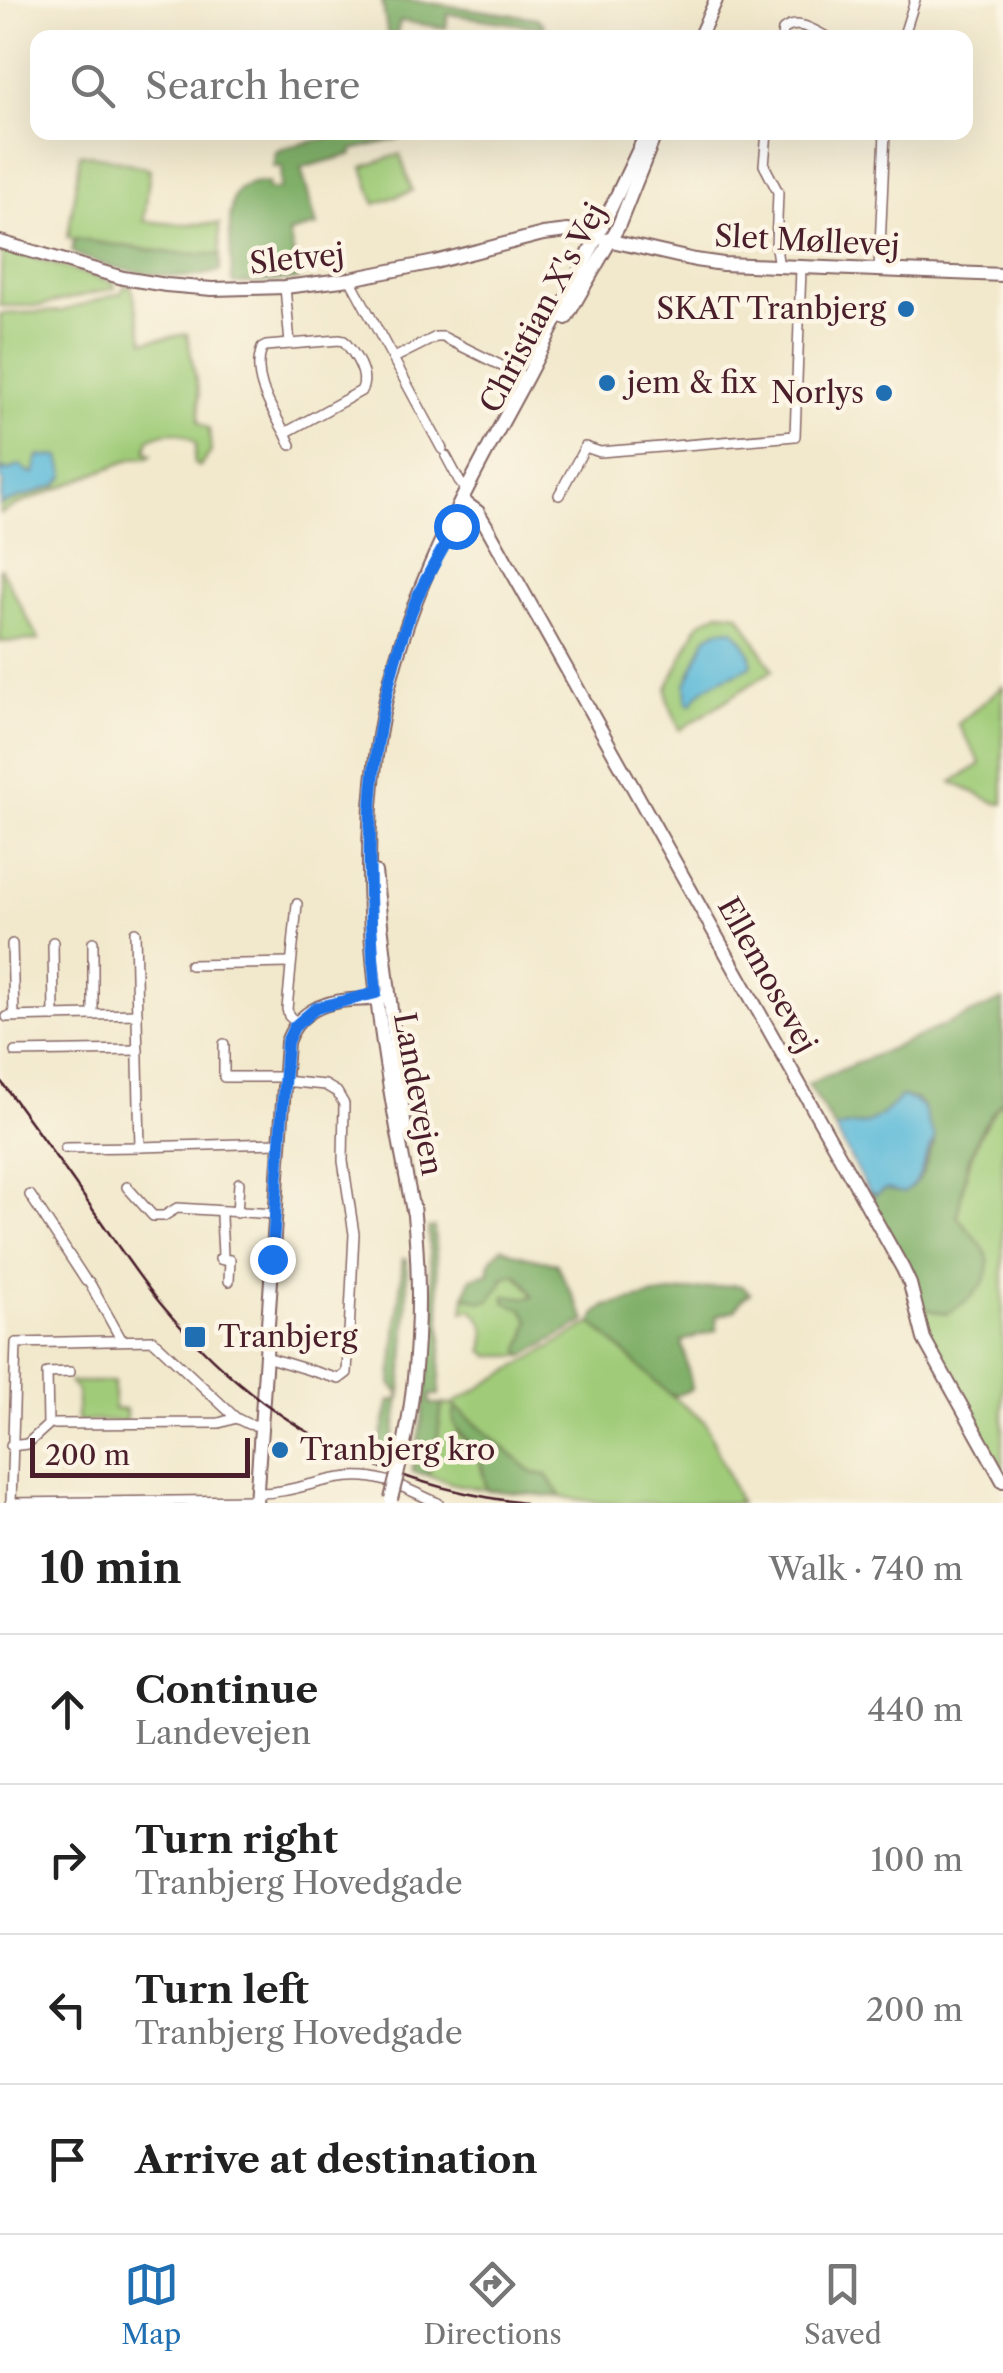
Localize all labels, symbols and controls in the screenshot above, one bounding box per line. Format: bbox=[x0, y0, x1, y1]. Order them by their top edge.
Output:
search box bbox=[30, 30, 973, 140]
icon: search bbox=[65, 58, 120, 113]
text: Search here bbox=[145, 62, 360, 109]
street label: Christian X's Vej bbox=[472, 196, 613, 419]
street label: Slet Møllevej bbox=[713, 217, 901, 264]
street label: Sletvej bbox=[248, 235, 346, 282]
place label: SKAT Tranbjerg bbox=[656, 290, 886, 327]
marker: SKAT Tranbjerg bbox=[895, 298, 917, 320]
place label: jem & fix bbox=[622, 364, 757, 401]
marker: jem & fix bbox=[596, 372, 618, 394]
place label: Norlys bbox=[771, 374, 864, 411]
marker: Norlys bbox=[873, 382, 895, 404]
route start bbox=[434, 504, 480, 550]
street label: Ellemosevej bbox=[710, 891, 825, 1059]
street label: Landevejen bbox=[386, 1009, 451, 1179]
route end bbox=[250, 1237, 296, 1283]
place label: Tranbjerg bbox=[218, 1318, 358, 1355]
marker: Tranbjerg bbox=[182, 1324, 208, 1350]
place label: Tranbjerg kro bbox=[300, 1431, 495, 1468]
scale bar bbox=[30, 1433, 250, 1478]
text: 200 m bbox=[45, 1438, 130, 1472]
marker: Tranbjerg kro bbox=[269, 1439, 291, 1461]
text: 10 min bbox=[40, 1542, 181, 1594]
text: Walk · 740 m bbox=[769, 1549, 963, 1588]
text: Continue bbox=[135, 1666, 318, 1713]
icon: ahead bbox=[40, 1682, 95, 1737]
text: 440 m bbox=[867, 1690, 963, 1729]
text: Landevejen bbox=[135, 1713, 311, 1752]
text: Turn right bbox=[135, 1816, 338, 1863]
icon: right bbox=[40, 1832, 95, 1887]
text: 100 m bbox=[871, 1840, 963, 1879]
text: Tranbjerg Hovedgade bbox=[135, 1863, 463, 1902]
text: Turn left bbox=[135, 1966, 309, 2013]
icon: left bbox=[40, 1982, 95, 2037]
text: 200 m bbox=[866, 1990, 963, 2029]
text: Tranbjerg Hovedgade bbox=[135, 2013, 463, 2052]
icon: arrive bbox=[40, 2132, 95, 2187]
text: Arrive at destination bbox=[135, 2136, 538, 2183]
tab: Map bbox=[121, 2257, 181, 2351]
tab: Directions bbox=[423, 2257, 562, 2351]
tab: Saved bbox=[804, 2257, 882, 2351]

